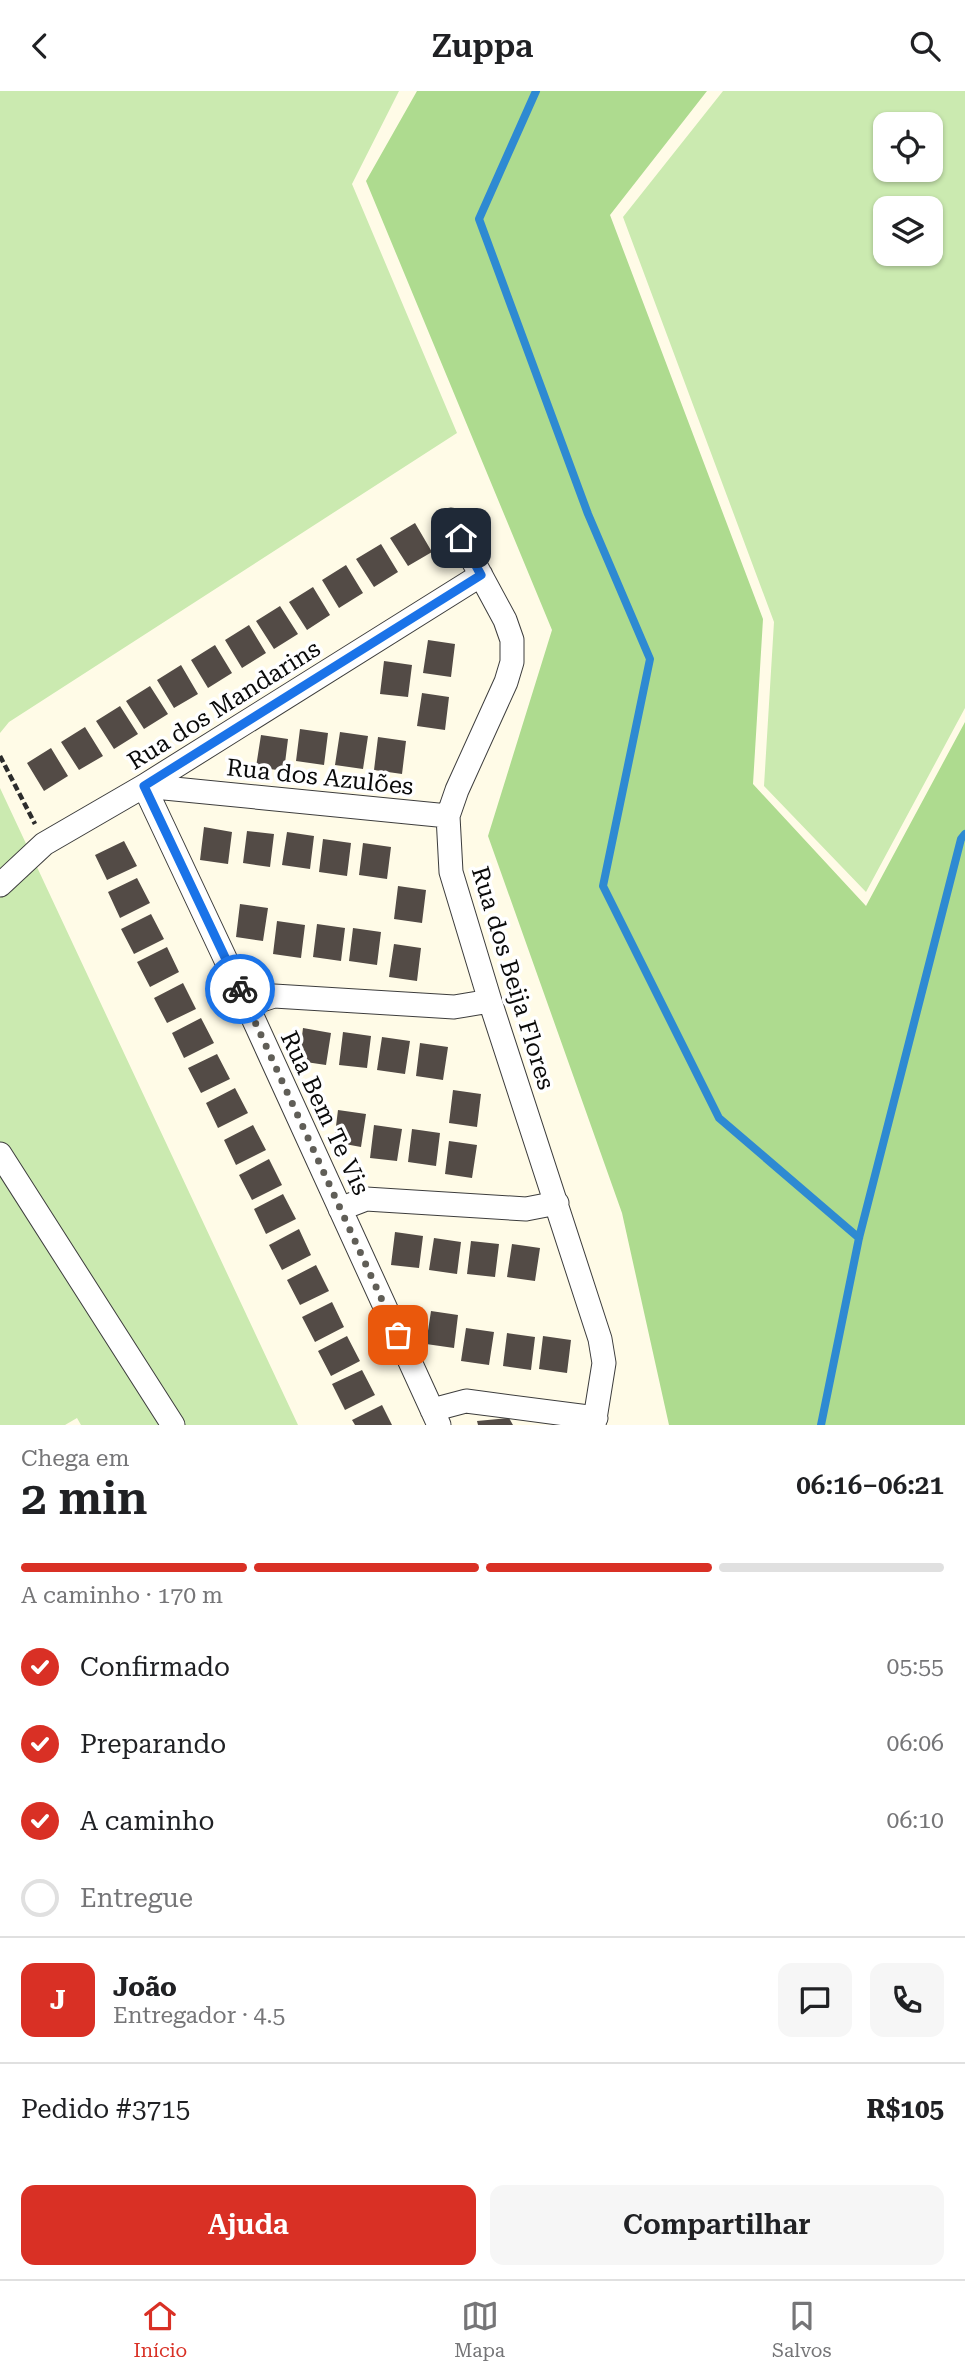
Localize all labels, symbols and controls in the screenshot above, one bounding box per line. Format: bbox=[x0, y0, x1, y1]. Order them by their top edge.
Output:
icon: back bbox=[21, 27, 59, 65]
text: Zuppa bbox=[432, 27, 533, 65]
icon: search bbox=[906, 27, 944, 65]
map controls bbox=[873, 112, 943, 266]
button: locate bbox=[873, 112, 943, 182]
button: layers bbox=[873, 196, 943, 266]
pin bbox=[431, 508, 491, 568]
icon: home bbox=[442, 519, 480, 557]
street label: Rua dos Mandarins bbox=[123, 634, 325, 776]
street label: Rua dos Azulões bbox=[225, 753, 415, 801]
street label: Rua dos Beija Flores bbox=[466, 863, 560, 1093]
courier bbox=[205, 954, 275, 1024]
icon: bike bbox=[221, 970, 259, 1008]
street label: Rua Bem Te Vis bbox=[275, 1027, 375, 1199]
pin bbox=[368, 1305, 428, 1365]
icon: bag bbox=[379, 1316, 417, 1354]
text: Chega em bbox=[21, 1445, 129, 1472]
text: 06:16–06:21 bbox=[796, 1470, 944, 1500]
text: 2 min bbox=[21, 1471, 148, 1525]
text: A caminho · 170 m bbox=[21, 1582, 223, 1609]
icon: check bbox=[21, 1648, 59, 1686]
text: Confirmado bbox=[80, 1652, 230, 1682]
text: 05:55 bbox=[887, 1653, 944, 1680]
icon: check bbox=[21, 1725, 59, 1763]
text: Preparando bbox=[80, 1729, 226, 1759]
text: 06:06 bbox=[887, 1730, 944, 1757]
icon: check bbox=[21, 1802, 59, 1840]
text: A caminho bbox=[80, 1806, 215, 1836]
text: 06:10 bbox=[887, 1807, 944, 1834]
text: Entregue bbox=[80, 1883, 193, 1913]
button: chat bbox=[778, 1963, 852, 2037]
button: phone bbox=[870, 1963, 944, 2037]
text: João bbox=[113, 1972, 177, 2002]
text: J bbox=[50, 1985, 66, 2015]
text: Entregador · 4.5 bbox=[113, 2002, 285, 2029]
text: Pedido #3715 bbox=[21, 2094, 190, 2124]
text: R$105 bbox=[866, 2094, 944, 2124]
button: Ajuda bbox=[21, 2185, 476, 2265]
button: Compartilhar bbox=[490, 2185, 944, 2265]
tab: Início bbox=[134, 2297, 187, 2362]
tab: Mapa bbox=[454, 2297, 505, 2362]
tab: Salvos bbox=[772, 2297, 831, 2362]

